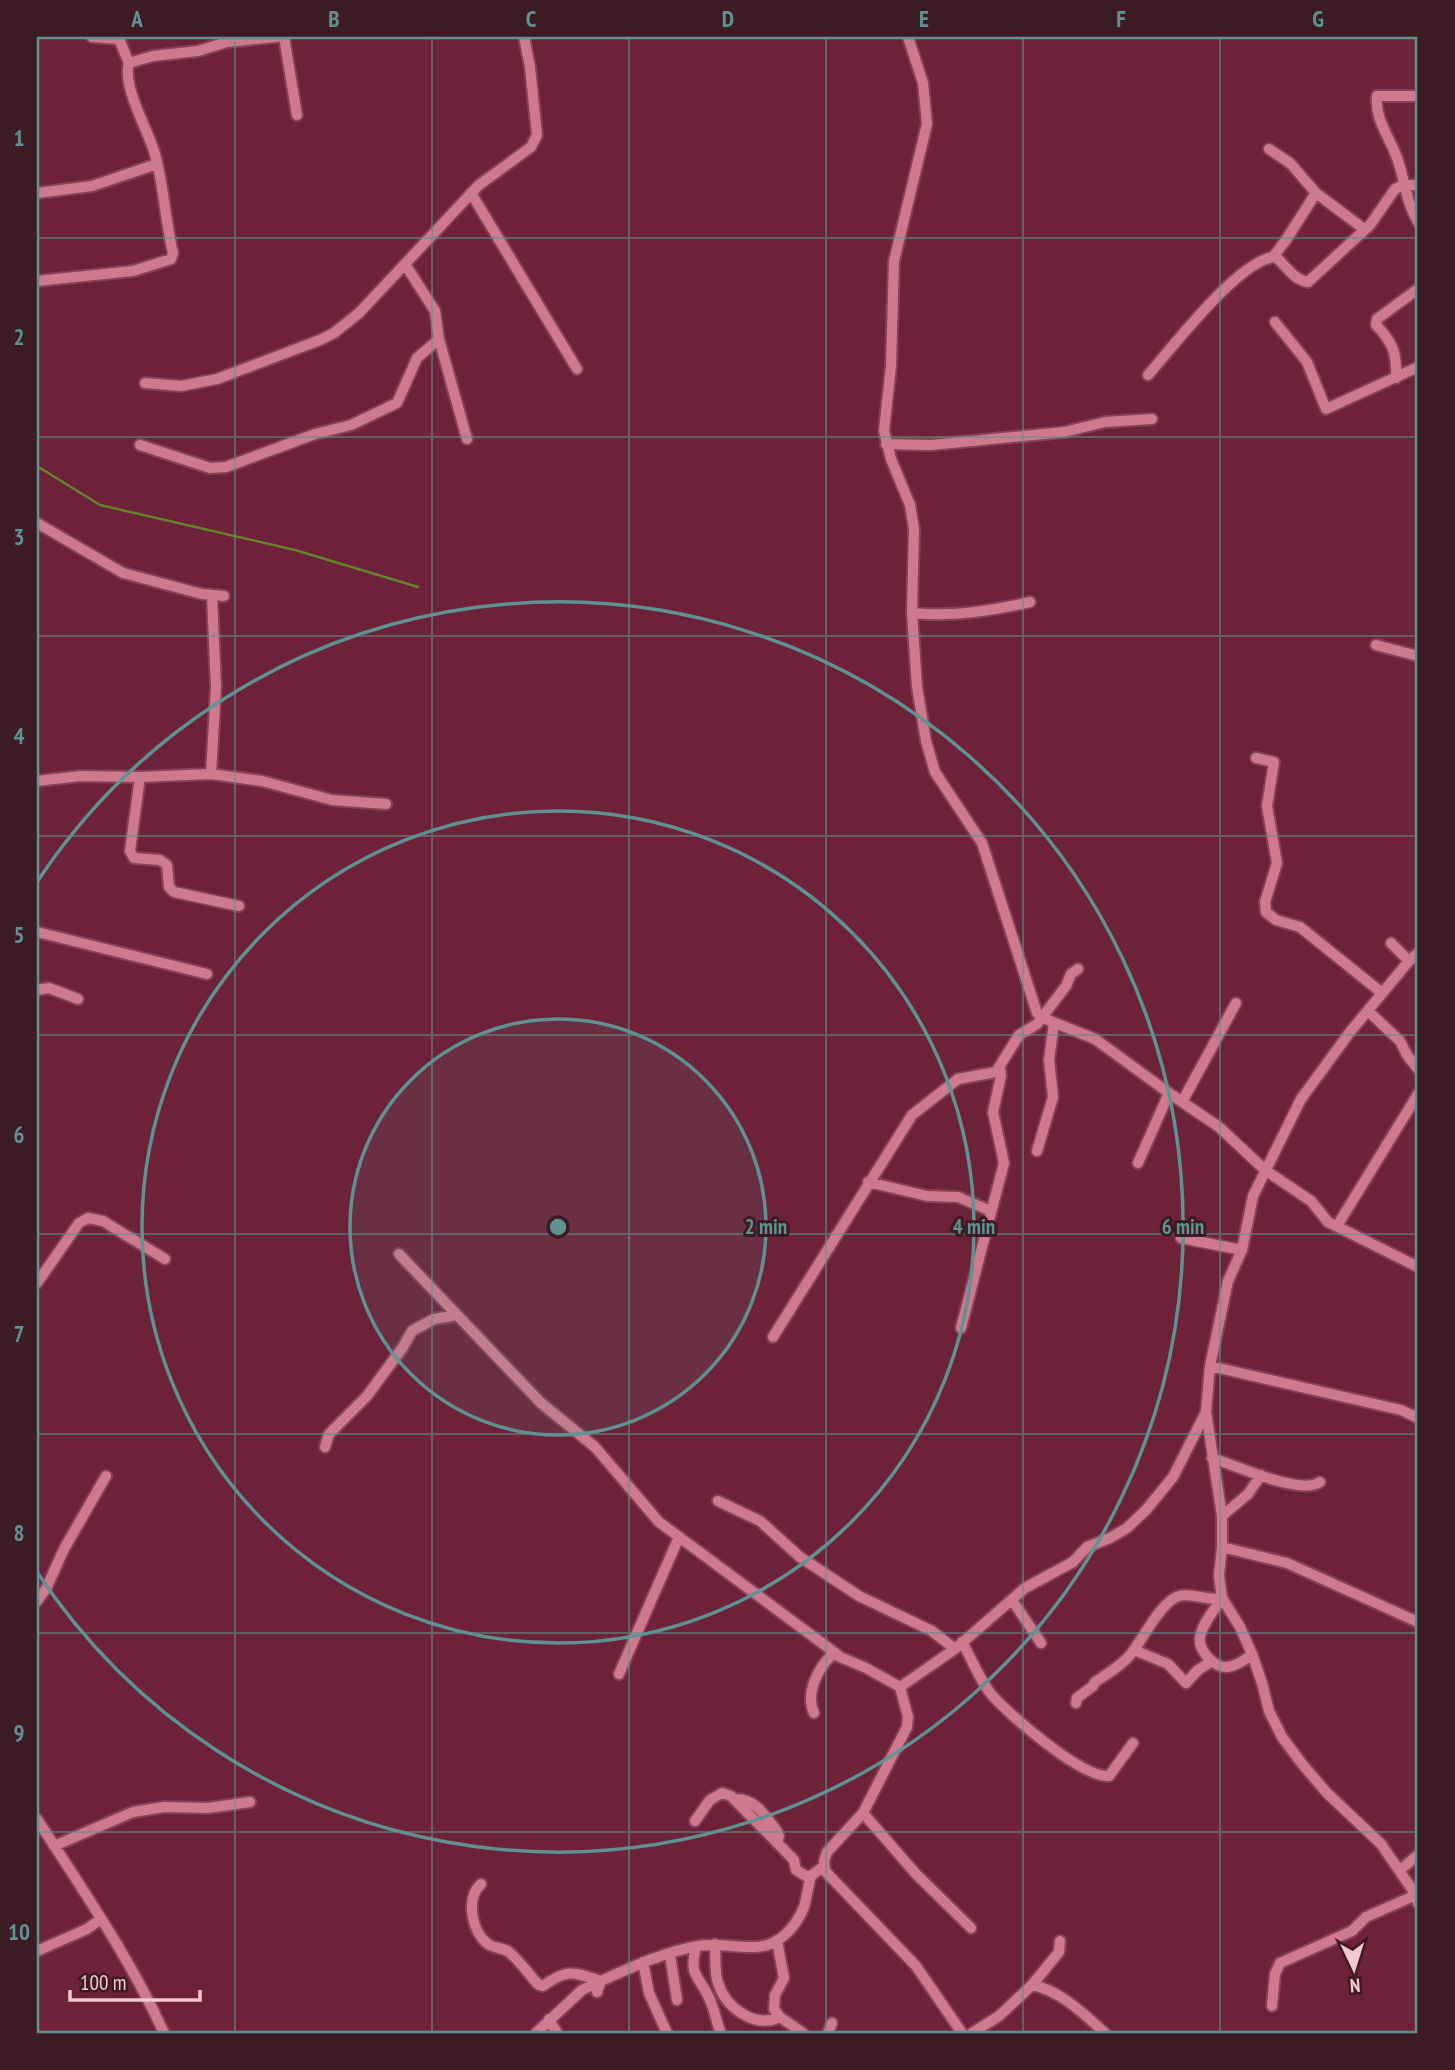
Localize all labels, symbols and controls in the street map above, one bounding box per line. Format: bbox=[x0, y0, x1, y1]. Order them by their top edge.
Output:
text: A bbox=[130, 4, 143, 33]
text: B bbox=[328, 4, 340, 33]
text: C bbox=[526, 4, 537, 33]
text: D bbox=[722, 4, 734, 33]
text: E bbox=[919, 4, 929, 33]
text: F bbox=[1116, 4, 1126, 33]
text: G bbox=[1312, 4, 1324, 33]
text: 1 bbox=[14, 123, 25, 152]
text: 2 bbox=[14, 322, 25, 351]
text: 3 bbox=[14, 522, 25, 551]
text: 4 bbox=[14, 721, 25, 750]
text: 5 bbox=[14, 920, 25, 949]
text: 6 bbox=[14, 1120, 25, 1149]
text: 2 min bbox=[745, 1213, 787, 1240]
text: 4 min bbox=[953, 1213, 995, 1240]
text: 6 min bbox=[1162, 1213, 1204, 1240]
centre of rings bbox=[546, 1215, 570, 1239]
text: 7 bbox=[14, 1319, 25, 1348]
text: 8 bbox=[14, 1518, 25, 1547]
text: 9 bbox=[14, 1718, 25, 1747]
text: 10 bbox=[8, 1917, 30, 1946]
north arrow bbox=[1318, 1934, 1388, 2004]
scale bar bbox=[70, 1958, 200, 2002]
text: 100 m bbox=[80, 1969, 126, 1996]
text: N bbox=[1349, 1974, 1361, 1998]

